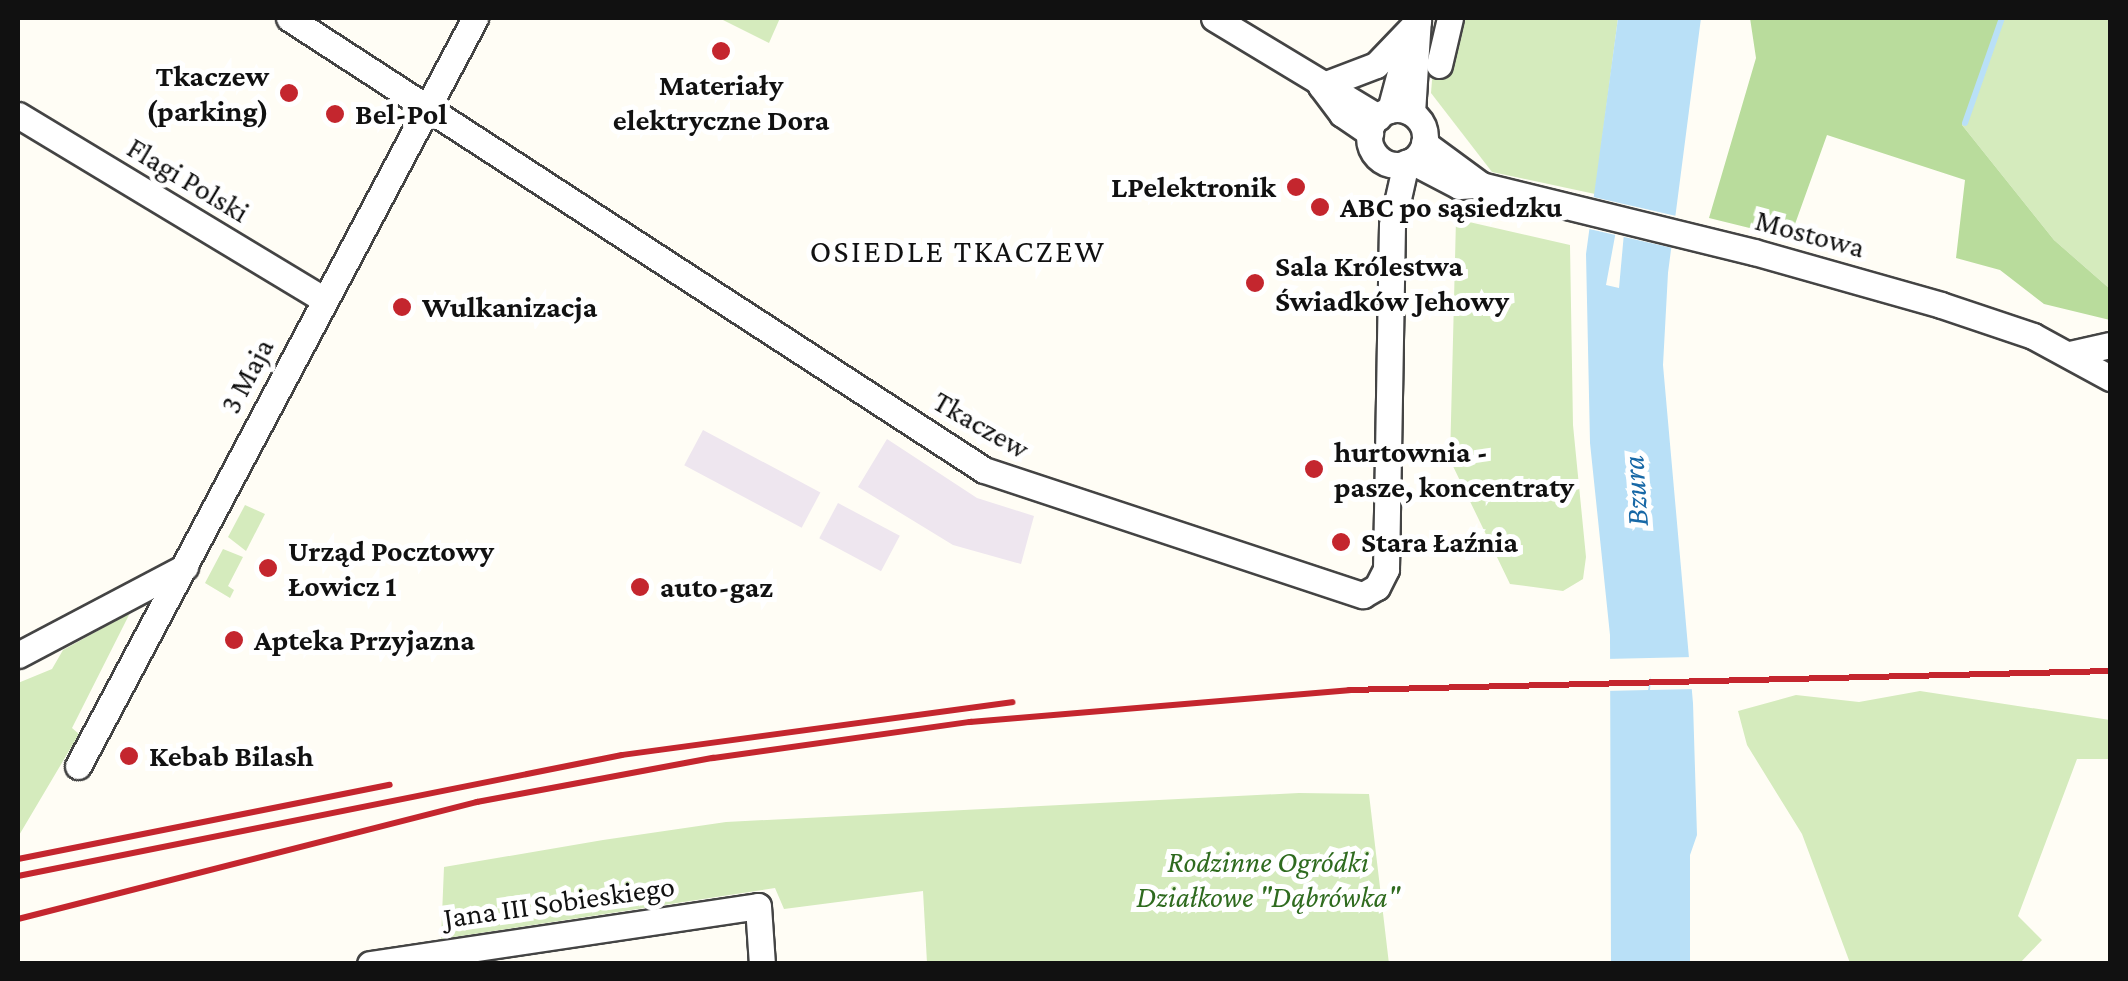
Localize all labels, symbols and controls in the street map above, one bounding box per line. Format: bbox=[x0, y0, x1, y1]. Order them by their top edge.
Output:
marker: Materiały elektryczne Dora bbox=[710, 40, 732, 62]
place label: Tkaczew (parking) bbox=[146, 58, 269, 128]
place label: Materiały elektryczne Dora bbox=[613, 67, 829, 138]
marker: Tkaczew (parking) bbox=[278, 82, 300, 104]
place label: Bel-Pol bbox=[355, 96, 447, 132]
marker: Bel-Pol bbox=[324, 103, 346, 125]
street label: Flagi Polski bbox=[121, 130, 255, 230]
place label: LPelektronik bbox=[1111, 169, 1276, 205]
marker: LPelektronik bbox=[1285, 176, 1307, 198]
place label: ABC po sąsiedzku bbox=[1340, 189, 1562, 225]
marker: ABC po sąsiedzku bbox=[1309, 196, 1331, 218]
street label: Mostowa bbox=[1751, 202, 1869, 266]
district label: OSIEDLE TKACZEW bbox=[810, 232, 1106, 270]
place label: Sala Królestwa Świadków Jehowy bbox=[1275, 248, 1509, 318]
marker: Sala Królestwa Świadków Jehowy bbox=[1244, 272, 1266, 294]
place label: Wulkanizacja bbox=[422, 289, 597, 325]
marker: Wulkanizacja bbox=[391, 296, 413, 318]
street label: 3 Maja bbox=[212, 332, 282, 420]
street label: Tkaczew bbox=[927, 383, 1035, 467]
place label: hurtownia - pasze, koncentraty bbox=[1334, 434, 1574, 504]
water label: Bzura bbox=[1613, 454, 1657, 528]
marker: hurtownia - pasze, koncentraty bbox=[1303, 458, 1325, 480]
place label: Stara Łaźnia bbox=[1361, 524, 1518, 560]
marker: Stara Łaźnia bbox=[1330, 531, 1352, 553]
place label: Urząd Pocztowy Łowicz 1 bbox=[288, 533, 494, 604]
marker: Urząd Pocztowy Łowicz 1 bbox=[257, 557, 279, 579]
place label: auto-gaz bbox=[660, 569, 773, 605]
marker: auto-gaz bbox=[629, 576, 651, 598]
place label: Apteka Przyjazna bbox=[254, 622, 475, 658]
marker: Apteka Przyjazna bbox=[223, 629, 245, 651]
place label: Kebab Bilash bbox=[149, 738, 314, 774]
marker: Kebab Bilash bbox=[118, 745, 140, 767]
park label: Rodzinne Ogródki Działkowe "Dąbrówka" bbox=[1136, 844, 1400, 914]
street label: Jana III Sobieskiego bbox=[441, 868, 677, 936]

